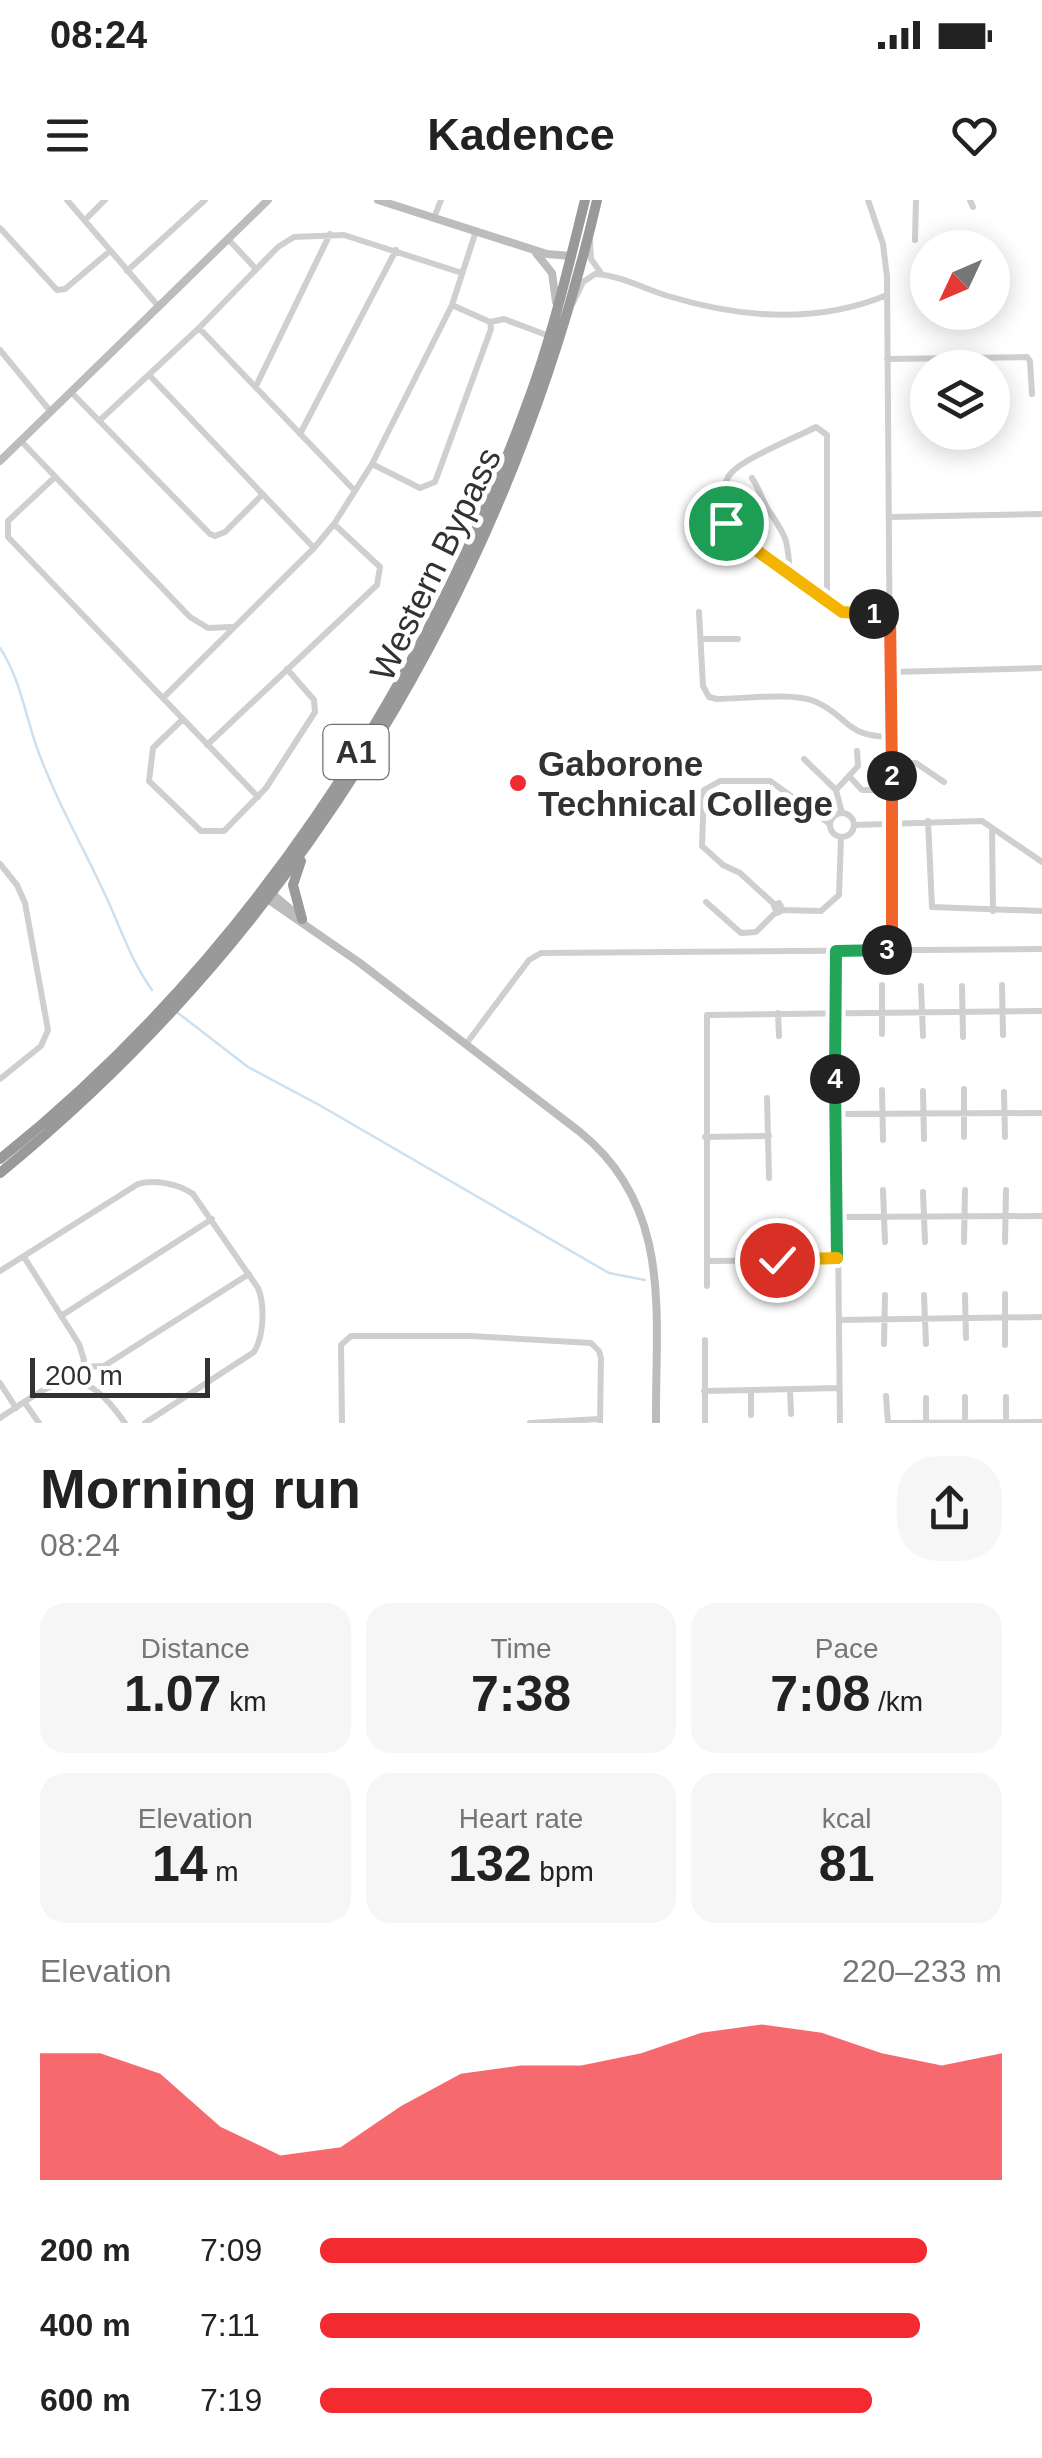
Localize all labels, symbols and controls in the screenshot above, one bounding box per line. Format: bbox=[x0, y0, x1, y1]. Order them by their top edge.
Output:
text: 08:24 bbox=[50, 14, 147, 56]
icon: menu bbox=[40, 108, 95, 163]
icon: heart bbox=[947, 108, 1002, 163]
text: Kadence bbox=[427, 109, 615, 160]
north arrow bbox=[910, 230, 1010, 330]
map controls bbox=[910, 230, 1010, 450]
button: layers bbox=[910, 350, 1010, 450]
street label: Western Bypass bbox=[362, 441, 508, 687]
pin bbox=[684, 481, 769, 566]
icon: arrive bbox=[699, 496, 754, 551]
pin: 1 bbox=[849, 589, 899, 639]
text: 1 bbox=[866, 598, 882, 629]
road number: A1 bbox=[324, 725, 388, 779]
place label: Gaborone Technical College bbox=[538, 744, 833, 823]
pin: 2 bbox=[867, 751, 917, 801]
text: 2 bbox=[884, 760, 900, 791]
marker: Gaborone Technical College bbox=[507, 772, 529, 794]
pin: 3 bbox=[862, 925, 912, 975]
text: 3 bbox=[879, 934, 895, 965]
pin: 4 bbox=[810, 1054, 860, 1104]
text: 4 bbox=[827, 1063, 843, 1094]
pin bbox=[735, 1218, 820, 1303]
icon: check bbox=[750, 1233, 805, 1288]
scale bar bbox=[30, 1353, 210, 1398]
text: 200 m bbox=[45, 1360, 123, 1391]
button: share bbox=[897, 1456, 1002, 1561]
text: Morning run bbox=[40, 1458, 361, 1520]
text: 08:24 bbox=[40, 1527, 120, 1563]
text: Distance bbox=[141, 1633, 250, 1664]
text: Time bbox=[490, 1633, 552, 1664]
text: Pace bbox=[815, 1633, 879, 1664]
text: 1.07 bbox=[124, 1666, 221, 1722]
text: 7:38 bbox=[471, 1666, 571, 1722]
text: 7:08 bbox=[770, 1666, 870, 1722]
text: km bbox=[221, 1686, 267, 1717]
text: /km bbox=[870, 1686, 923, 1717]
text: Elevation bbox=[138, 1803, 253, 1834]
text: Heart rate bbox=[459, 1803, 583, 1834]
text: kcal bbox=[822, 1803, 872, 1834]
text: 14 bbox=[152, 1836, 208, 1892]
text: 132 bbox=[448, 1836, 532, 1892]
text: 81 bbox=[819, 1836, 874, 1892]
text: m bbox=[208, 1856, 239, 1887]
text: bpm bbox=[532, 1856, 594, 1887]
text: Elevation bbox=[40, 1953, 172, 1989]
text: 220–233 m bbox=[842, 1953, 1002, 1989]
text: 200 m bbox=[40, 2232, 131, 2268]
text: 7:09 bbox=[200, 2232, 262, 2268]
text: 400 m bbox=[40, 2307, 131, 2343]
text: 7:11 bbox=[200, 2307, 260, 2343]
text: 600 m bbox=[40, 2382, 131, 2418]
text: 7:19 bbox=[200, 2382, 262, 2418]

